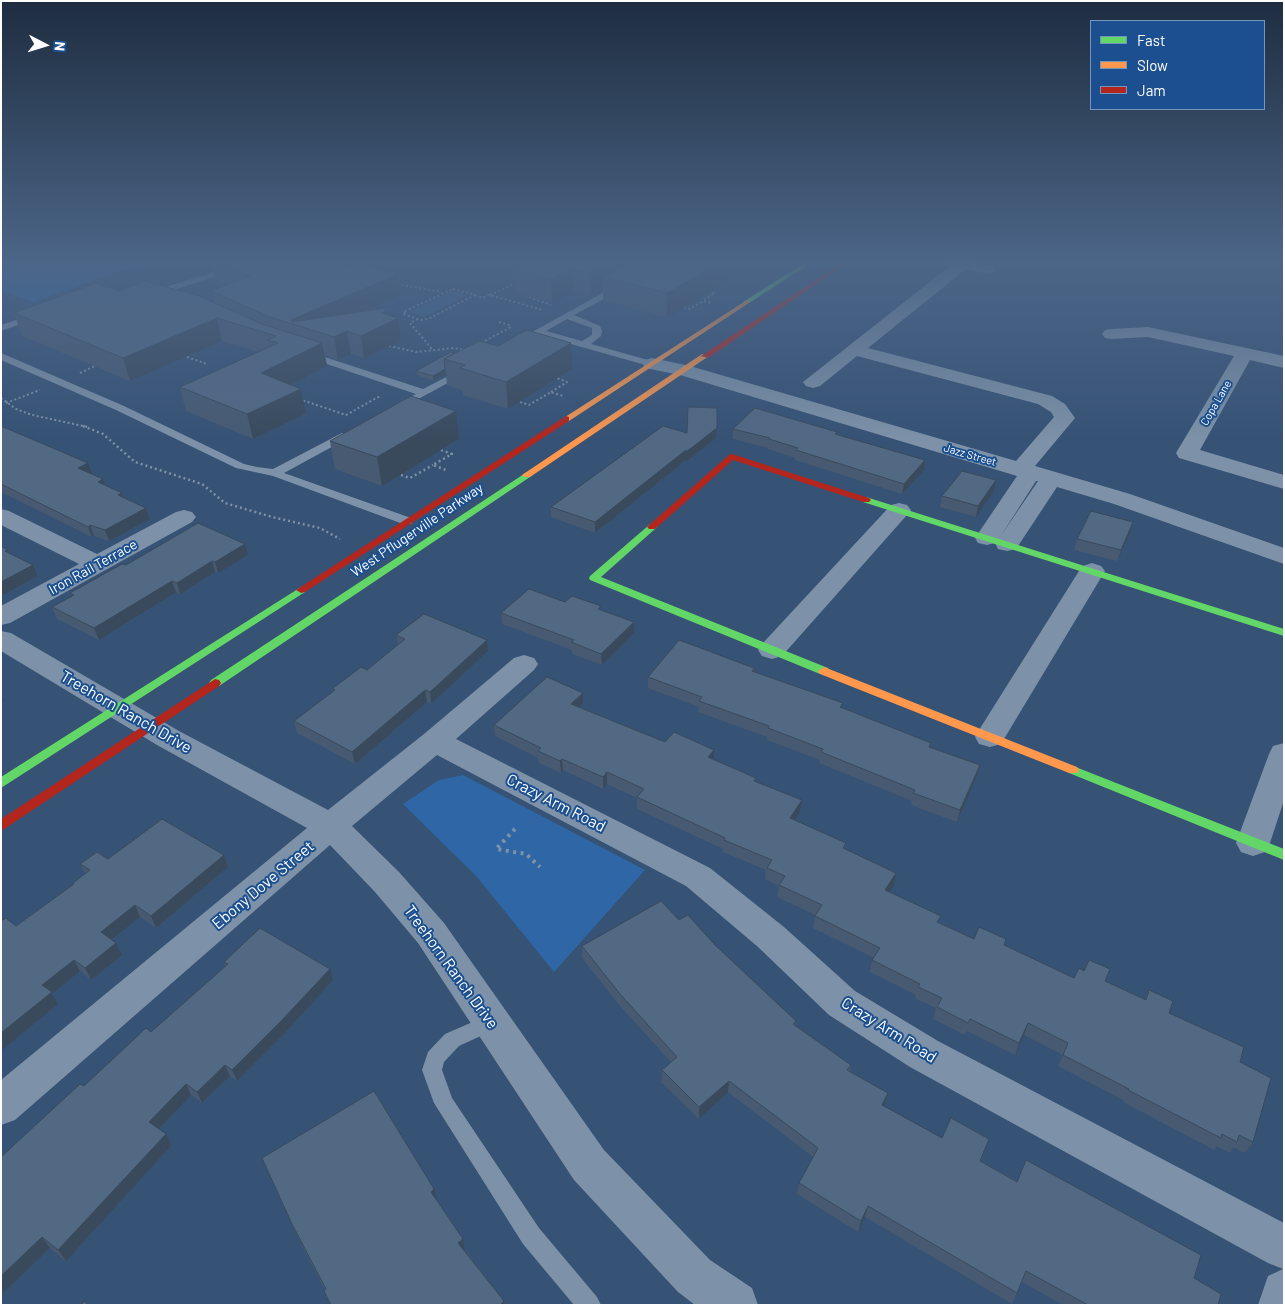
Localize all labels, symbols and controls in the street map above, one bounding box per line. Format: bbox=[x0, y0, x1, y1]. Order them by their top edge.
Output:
north arrow bbox=[20, 20, 70, 70]
legend bbox=[1090, 20, 1265, 110]
text: Fast bbox=[1137, 31, 1165, 49]
text: N bbox=[52, 41, 69, 52]
text: Slow bbox=[1137, 56, 1168, 74]
text: Jam bbox=[1137, 81, 1166, 99]
street label: Copa Lane bbox=[1198, 378, 1234, 428]
street label: Jazz Street bbox=[942, 441, 998, 469]
street label: West Pflugerville Parkway bbox=[348, 479, 486, 581]
street label: Iron Rail Terrace bbox=[46, 536, 140, 598]
street label: Treehorn Ranch Drive bbox=[57, 667, 195, 757]
street label: Crazy Arm Road bbox=[503, 770, 609, 836]
street label: Ebony Dove Street bbox=[208, 837, 318, 933]
street label: Treehorn Ranch Drive bbox=[400, 901, 502, 1033]
street label: Crazy Arm Road bbox=[838, 993, 940, 1067]

